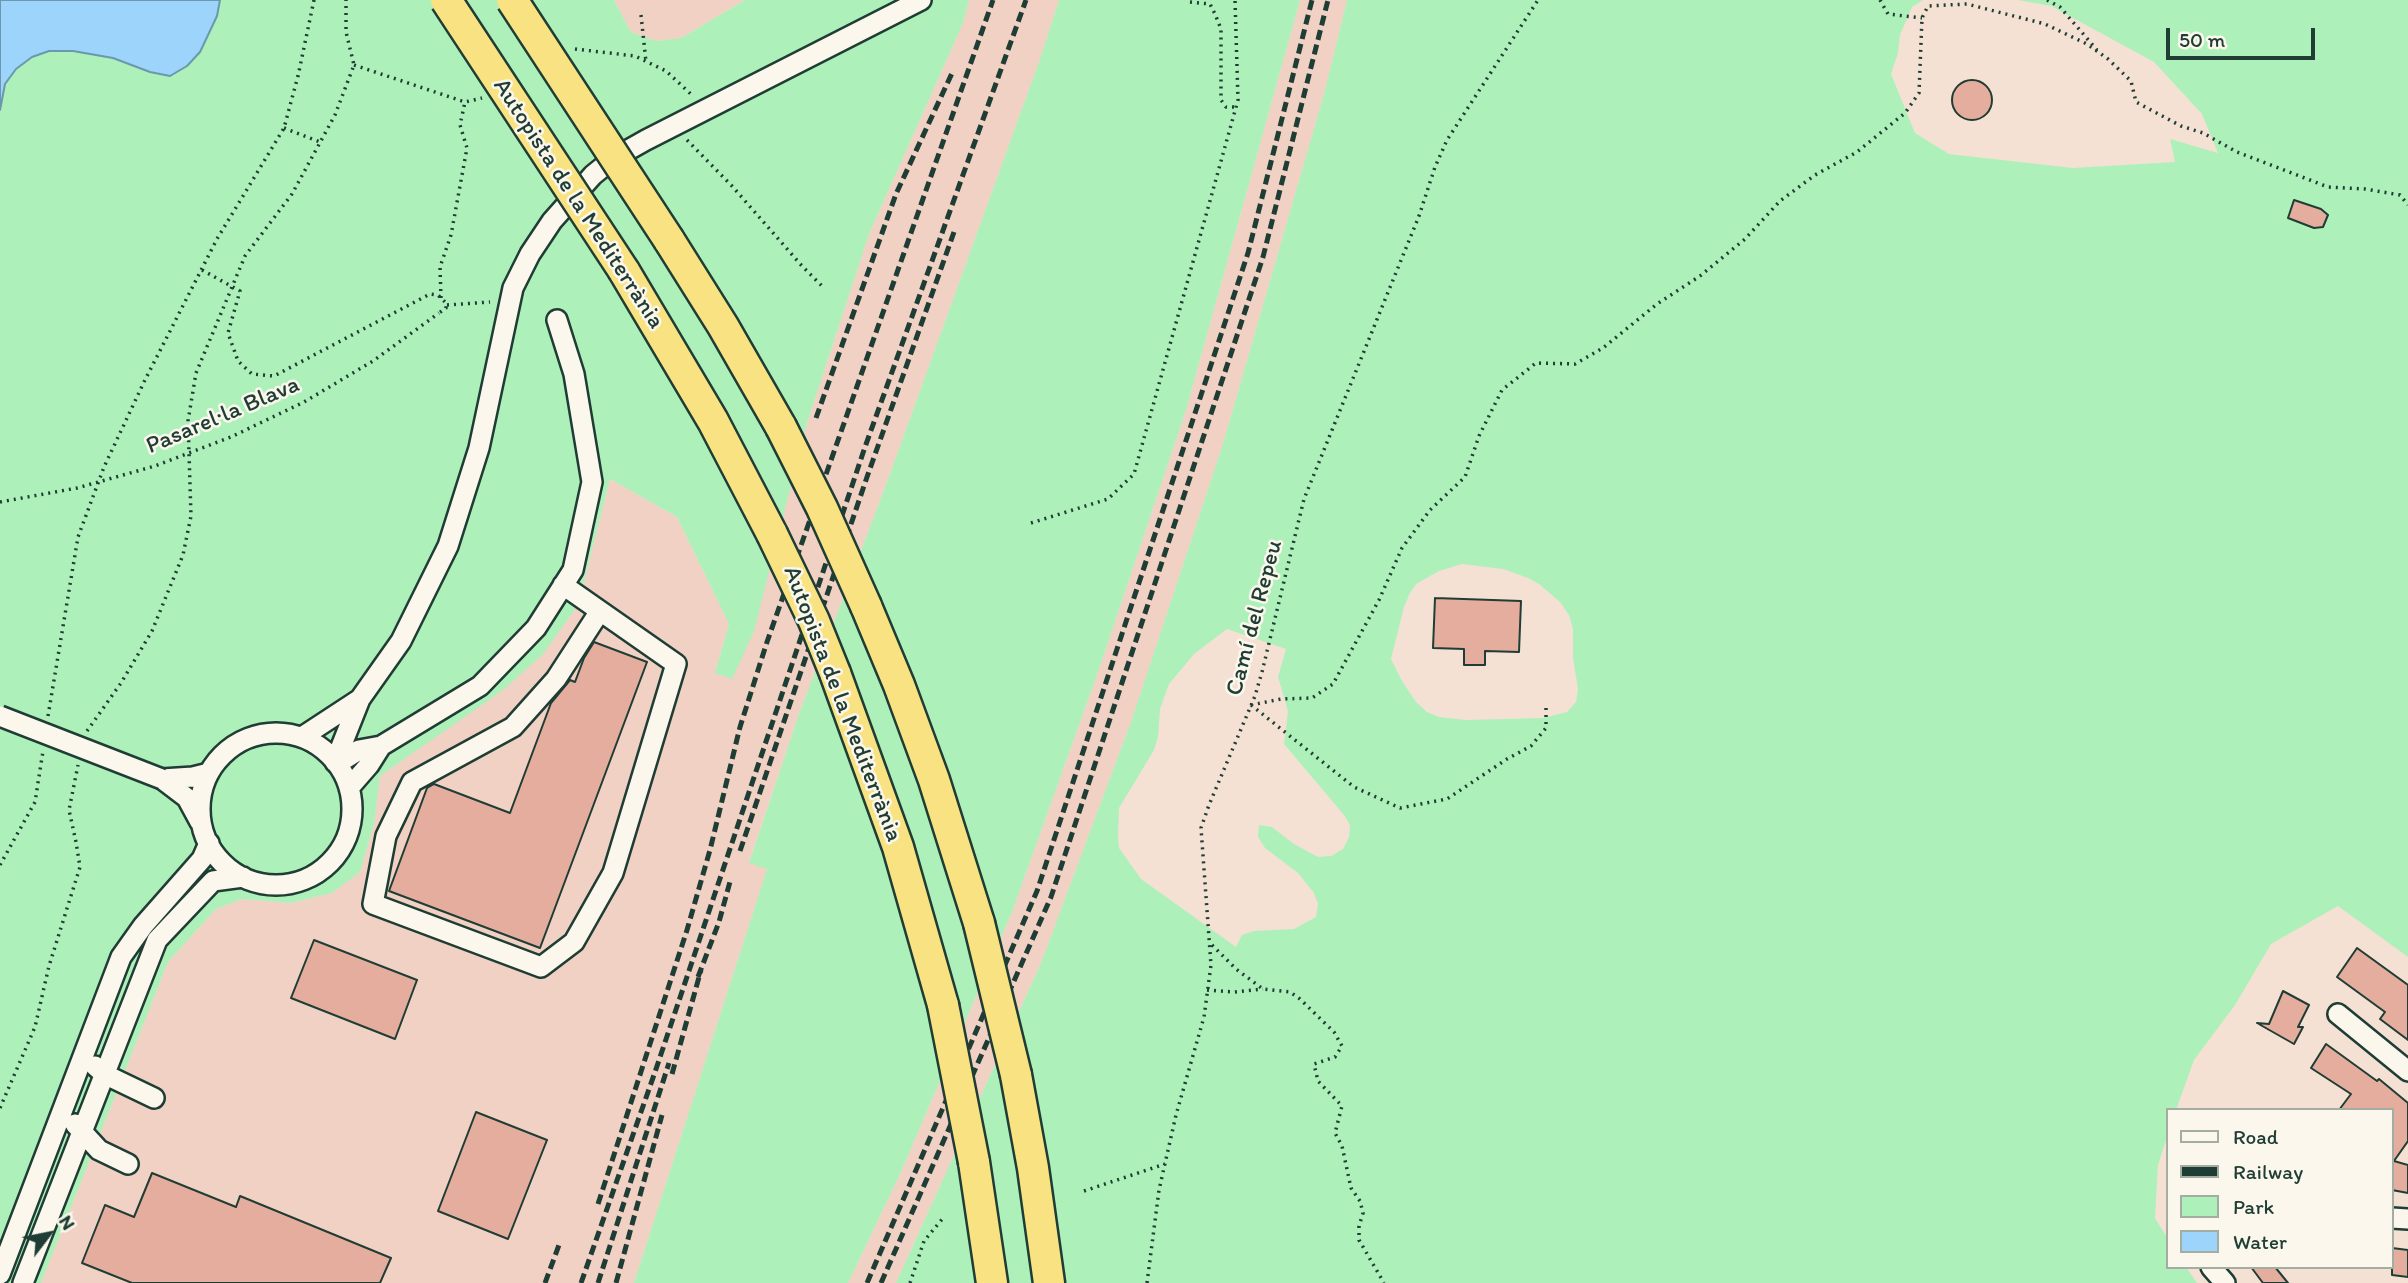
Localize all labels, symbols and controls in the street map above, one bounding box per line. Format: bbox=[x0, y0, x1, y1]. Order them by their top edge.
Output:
scale bar bbox=[2170, 14, 2319, 58]
text: 50 m bbox=[2179, 27, 2225, 52]
street label: Autopista de la Mediterrània bbox=[486, 73, 670, 335]
street label: Pasarel·la Blava bbox=[142, 371, 304, 461]
street label: Camí del Repeu bbox=[1220, 537, 1290, 699]
street label: Autopista de la Mediterrània bbox=[776, 562, 908, 846]
legend bbox=[2166, 1108, 2394, 1269]
text: Road bbox=[2233, 1124, 2278, 1149]
text: Railway bbox=[2233, 1159, 2303, 1184]
text: Park bbox=[2233, 1194, 2274, 1219]
north arrow bbox=[14, 1199, 84, 1269]
text: N bbox=[54, 1211, 80, 1234]
text: Water bbox=[2233, 1229, 2287, 1254]

